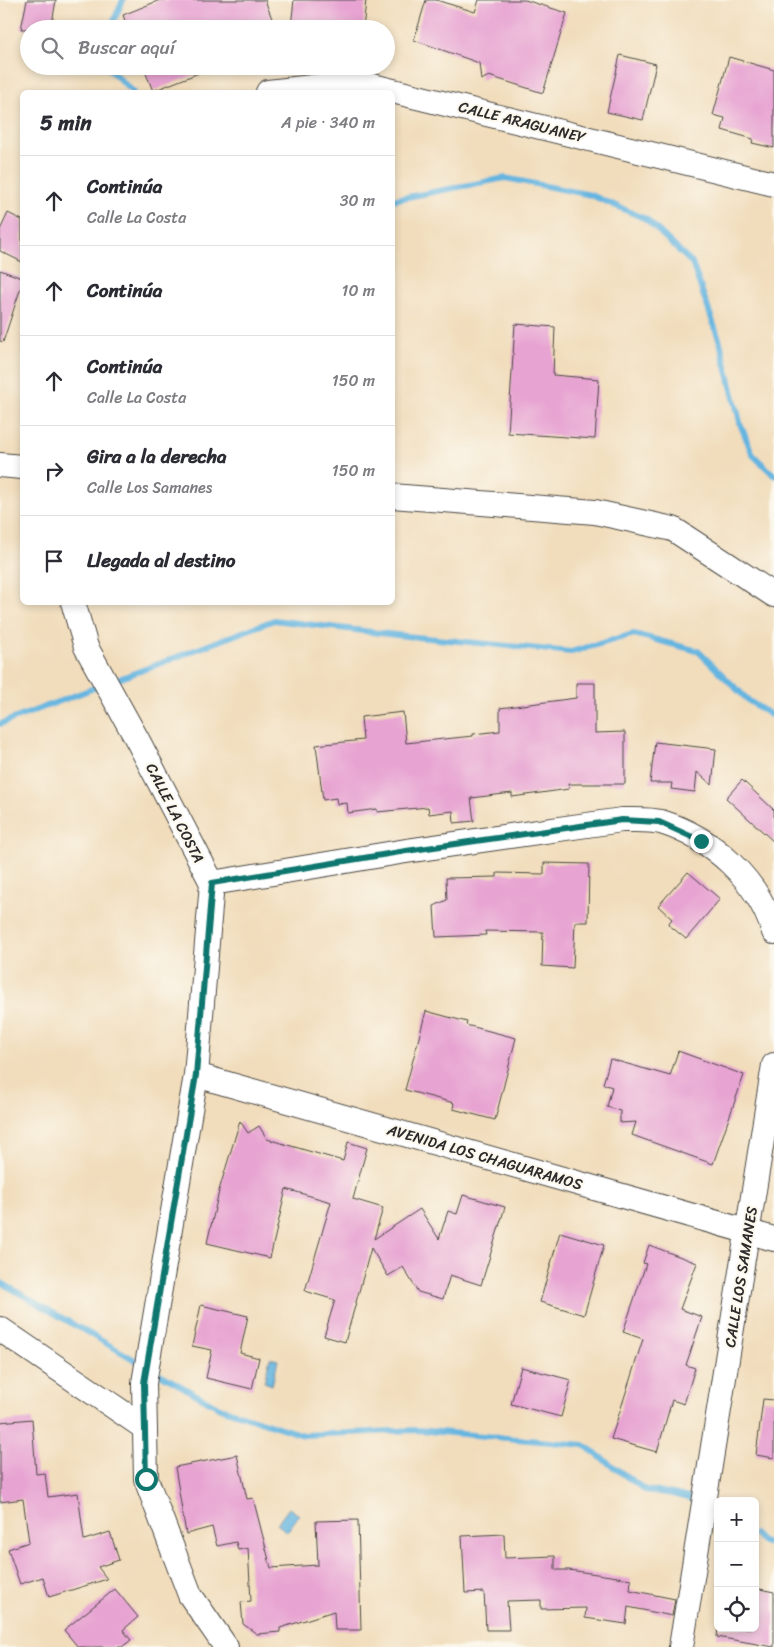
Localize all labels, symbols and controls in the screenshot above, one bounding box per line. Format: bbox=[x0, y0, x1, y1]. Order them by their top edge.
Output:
search box bbox=[20, 20, 395, 75]
text: Buscar aquí bbox=[78, 31, 175, 64]
icon: search bbox=[38, 34, 66, 62]
street label: CALLE ARAGUANEY bbox=[456, 94, 590, 151]
text: 5 min bbox=[40, 104, 92, 142]
text: A pie · 340 m bbox=[281, 108, 375, 137]
text: Continúa bbox=[87, 170, 162, 203]
text: 30 m bbox=[340, 186, 375, 215]
icon: ahead bbox=[40, 187, 68, 215]
text: Calle La Costa bbox=[87, 203, 186, 232]
text: Continúa bbox=[87, 274, 162, 307]
text: 10 m bbox=[342, 276, 375, 305]
icon: ahead bbox=[40, 277, 68, 305]
text: Continúa bbox=[87, 350, 162, 383]
text: 150 m bbox=[332, 366, 375, 395]
icon: ahead bbox=[40, 367, 68, 395]
text: Calle La Costa bbox=[87, 383, 186, 412]
text: Gira a la derecha bbox=[87, 440, 226, 473]
text: 150 m bbox=[332, 456, 375, 485]
icon: right bbox=[40, 457, 68, 485]
text: Calle Los Samanes bbox=[87, 473, 212, 502]
text: Llegada al destino bbox=[87, 544, 236, 577]
icon: arrive bbox=[40, 547, 68, 575]
street label: CALLE LA COSTA bbox=[139, 758, 211, 868]
route end bbox=[690, 830, 713, 853]
street label: AVENIDA LOS CHAGUARAMOS bbox=[383, 1116, 587, 1198]
street label: CALLE LOS SAMANES bbox=[717, 1205, 765, 1349]
route start bbox=[135, 1468, 158, 1491]
map controls bbox=[714, 1497, 759, 1632]
button: + bbox=[714, 1497, 759, 1542]
button: − bbox=[714, 1542, 759, 1587]
button: locate bbox=[714, 1587, 759, 1632]

